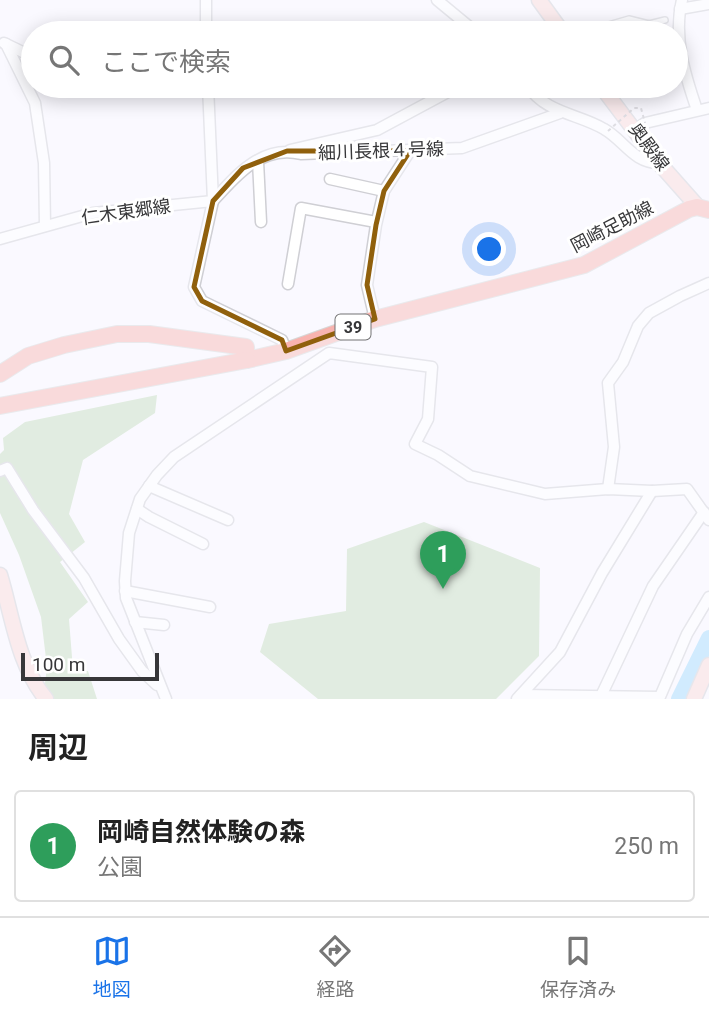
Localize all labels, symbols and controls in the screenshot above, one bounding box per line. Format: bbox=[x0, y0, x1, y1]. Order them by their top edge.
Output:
search box bbox=[21, 21, 688, 98]
icon: search bbox=[45, 41, 83, 79]
text: ここで検索 bbox=[101, 47, 231, 77]
street label: 奥殿線 bbox=[625, 119, 674, 175]
street label: 細川長根４号線 bbox=[318, 138, 444, 163]
street label: 仁木東郷線 bbox=[80, 195, 172, 228]
street label: 岡崎足助線 bbox=[567, 197, 657, 256]
your location bbox=[472, 232, 506, 266]
road number: 39 bbox=[336, 314, 370, 340]
pin: 1 bbox=[420, 531, 466, 589]
scale bar bbox=[21, 650, 159, 682]
text: 100 m bbox=[32, 653, 85, 676]
text: 周辺 bbox=[28, 730, 88, 765]
text: 岡崎自然体験の森 bbox=[97, 817, 305, 847]
text: 1 bbox=[46, 833, 60, 860]
text: 250 m bbox=[614, 833, 679, 860]
text: 公園 bbox=[97, 854, 143, 881]
tab: 地図 bbox=[93, 932, 131, 1001]
tab: 経路 bbox=[316, 932, 354, 1001]
tab: 保存済み bbox=[540, 932, 616, 1001]

